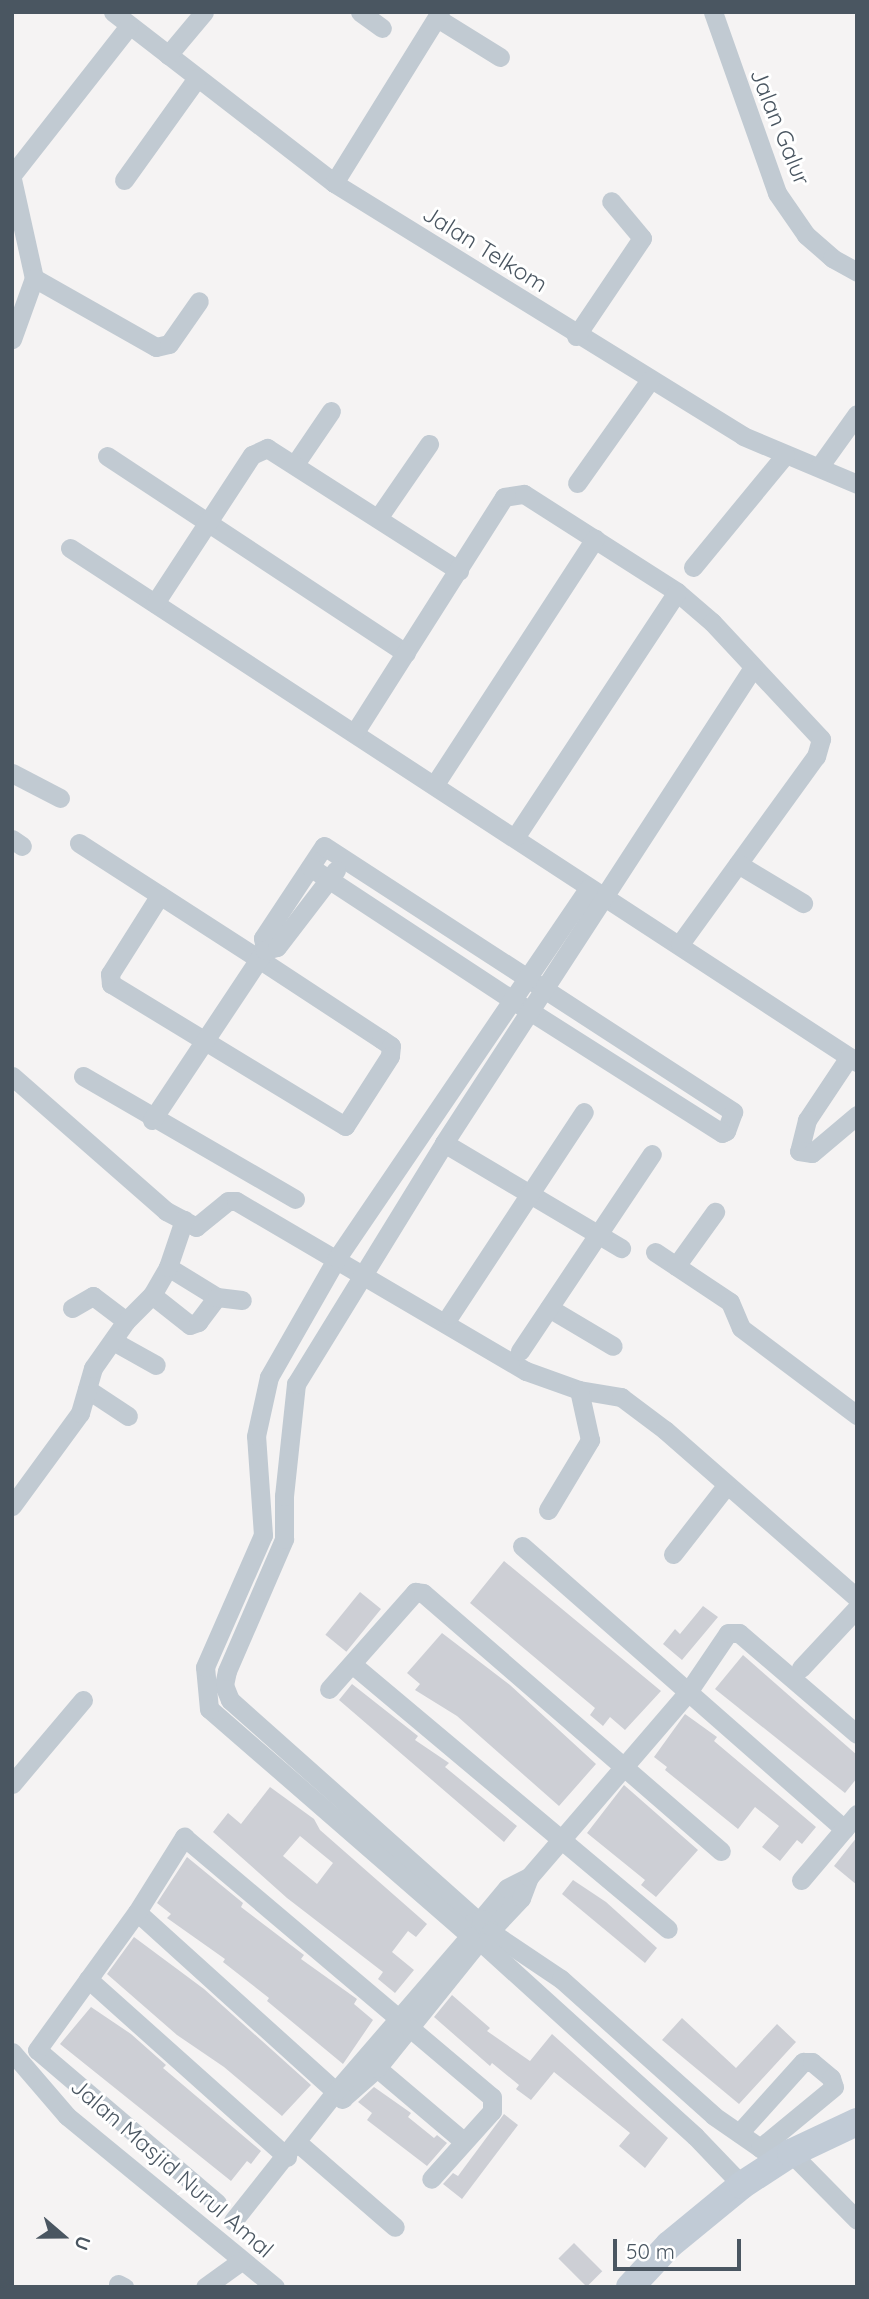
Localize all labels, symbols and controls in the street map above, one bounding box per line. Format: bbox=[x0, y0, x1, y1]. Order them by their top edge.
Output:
street label: Jalan Galur bbox=[744, 65, 816, 189]
street label: Jalan Telkom bbox=[417, 200, 553, 298]
street label: Jalan Masjid Nurul Amal bbox=[65, 2072, 279, 2264]
north arrow bbox=[28, 2201, 98, 2271]
scale bar bbox=[617, 2226, 745, 2270]
text: U bbox=[69, 2233, 96, 2254]
text: 50 m bbox=[626, 2238, 675, 2264]

